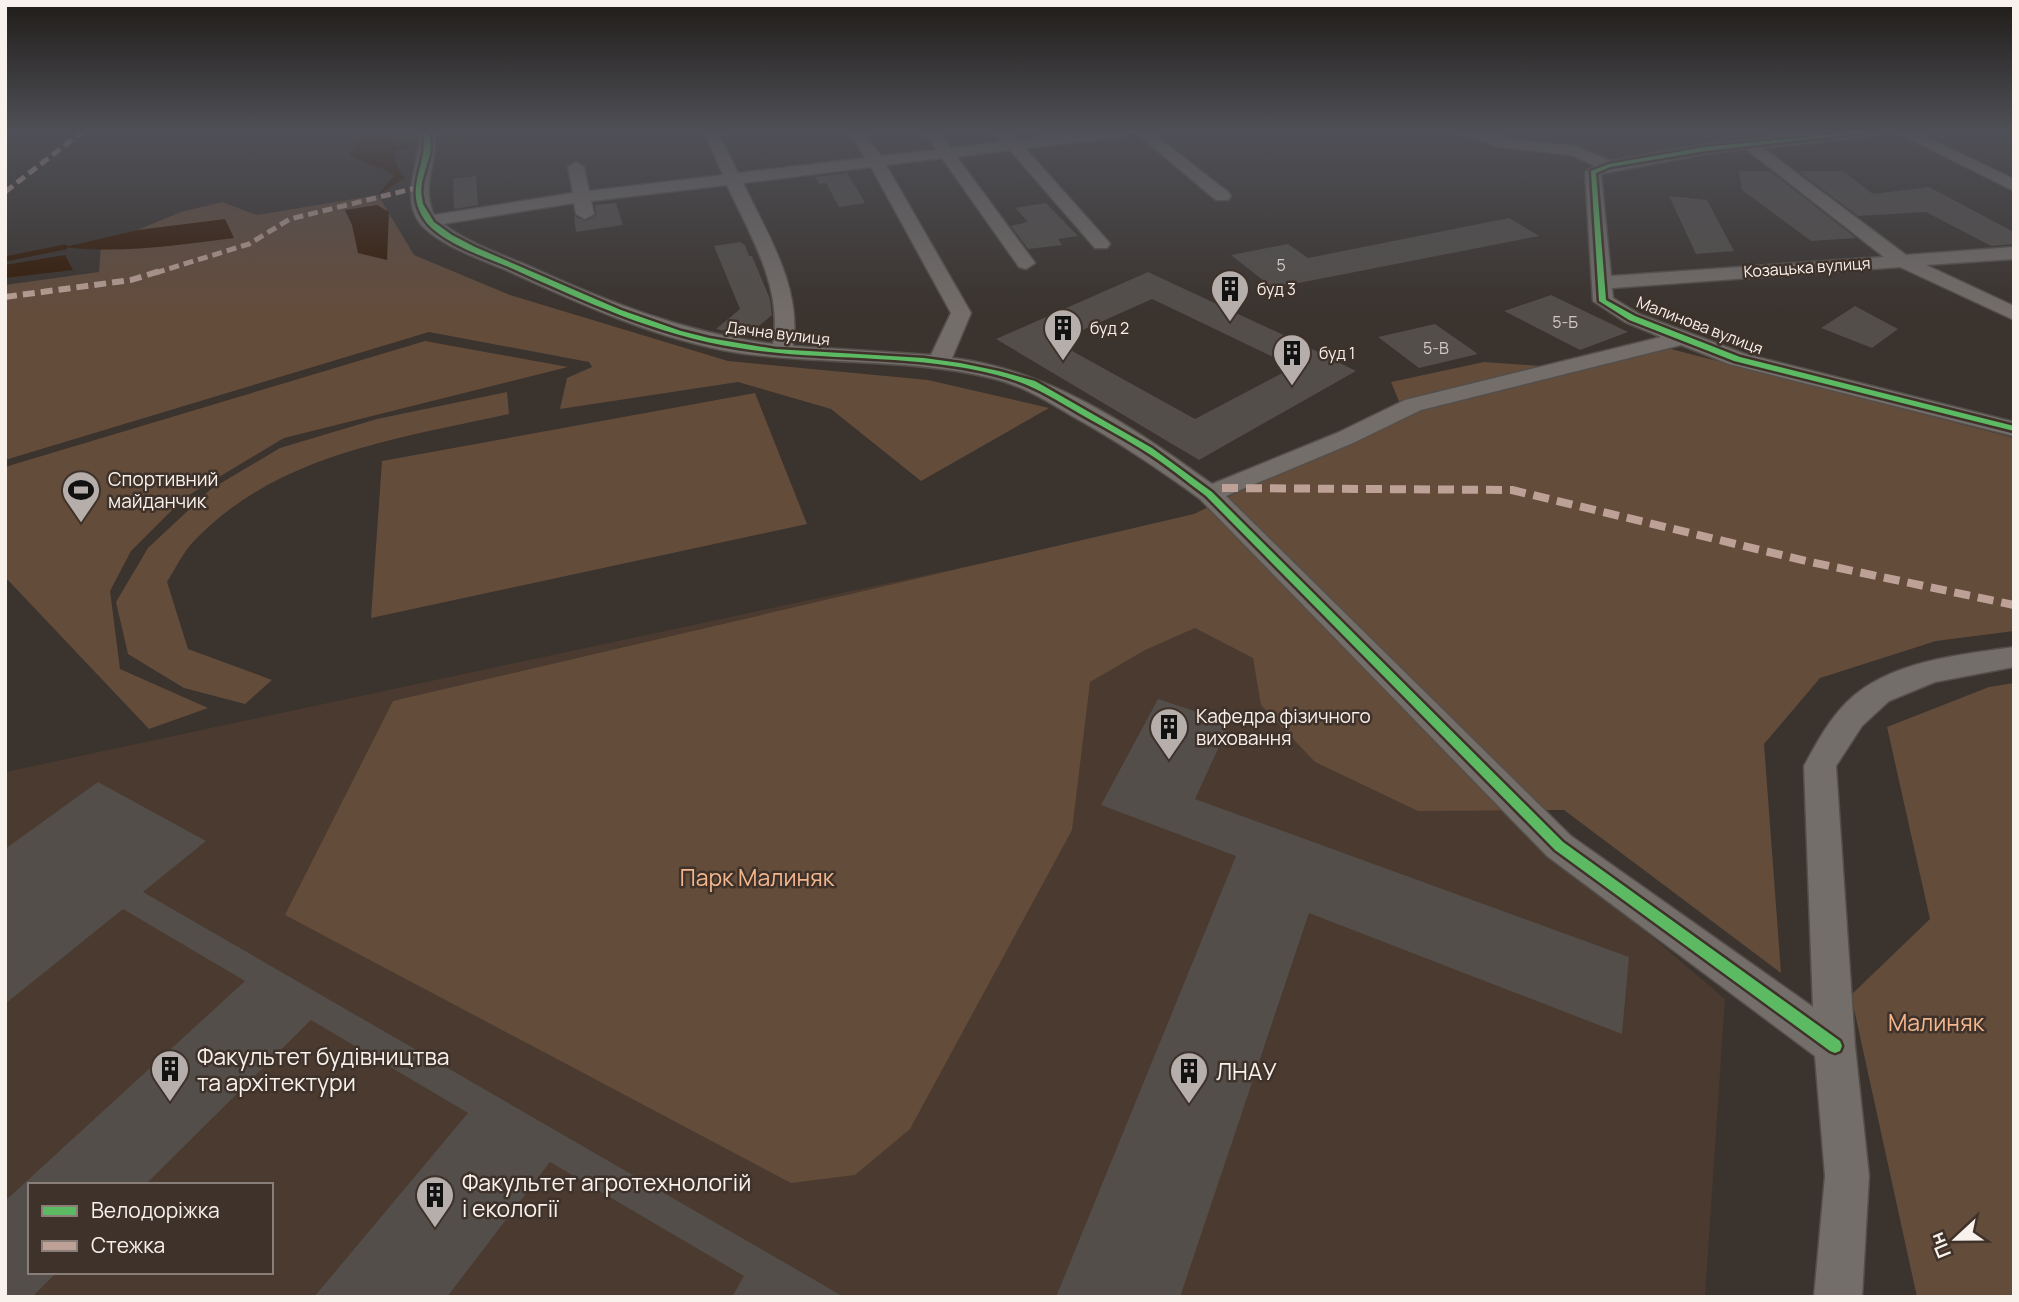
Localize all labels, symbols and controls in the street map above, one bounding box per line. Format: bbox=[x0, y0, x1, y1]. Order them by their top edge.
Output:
street label: Козацька вулиця bbox=[1743, 252, 1871, 282]
house number: 5 bbox=[1276, 254, 1286, 276]
building icon: буд 3 bbox=[1209, 268, 1251, 323]
place label: буд 3 bbox=[1257, 278, 1296, 300]
street label: Малинова вулиця bbox=[1634, 291, 1766, 359]
building icon: буд 2 bbox=[1042, 307, 1084, 362]
house number: 5-Б bbox=[1552, 311, 1578, 333]
street label: Дачна вулиця bbox=[725, 316, 831, 350]
place label: буд 2 bbox=[1090, 317, 1129, 339]
building icon: буд 1 bbox=[1271, 332, 1313, 387]
house number: 5-В bbox=[1423, 337, 1449, 359]
place label: буд 1 bbox=[1319, 342, 1355, 364]
place label: Спортивний майданчик bbox=[108, 466, 218, 514]
sports icon: Спортивний майданчик bbox=[60, 469, 102, 524]
place label: Кафедра фізичного виховання bbox=[1196, 703, 1371, 751]
building icon: Кафедра фізичного виховання bbox=[1148, 706, 1190, 761]
park label: Парк Малиняк bbox=[680, 861, 835, 893]
park label: Малиняк bbox=[1888, 1006, 1985, 1038]
place label: Факультет будівництва та архітектури bbox=[197, 1040, 450, 1098]
building icon: Факультет будівництва та архітектури bbox=[149, 1048, 191, 1103]
building icon: ЛНАУ bbox=[1168, 1050, 1210, 1105]
place label: ЛНАУ bbox=[1216, 1055, 1277, 1087]
place label: Факультет агротехнологій і екології bbox=[462, 1166, 751, 1224]
building icon: Факультет агротехнологій і екології bbox=[414, 1174, 456, 1229]
legend bbox=[28, 1183, 273, 1274]
text: Велодоріжка bbox=[91, 1196, 220, 1224]
north arrow bbox=[1921, 1204, 1991, 1274]
text: Пн bbox=[1923, 1229, 1957, 1262]
text: Стежка bbox=[91, 1231, 165, 1259]

